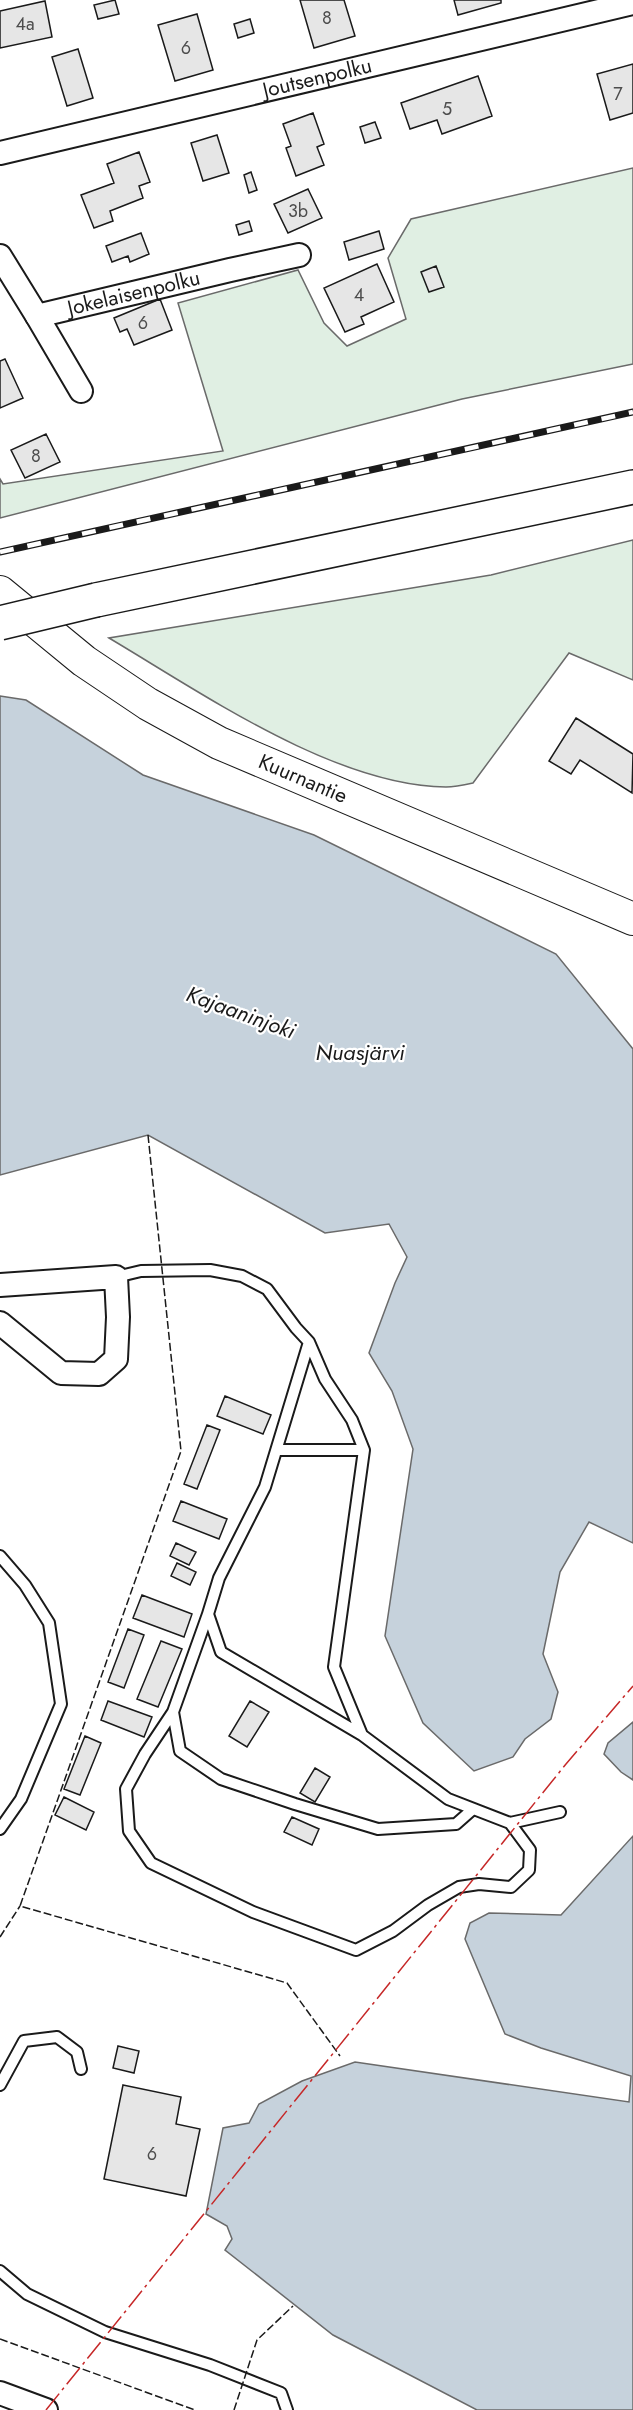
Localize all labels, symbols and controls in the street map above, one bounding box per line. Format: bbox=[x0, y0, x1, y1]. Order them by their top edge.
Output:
house number: 8 bbox=[322, 5, 332, 31]
house number: 4a bbox=[15, 11, 35, 37]
house number: 6 bbox=[181, 35, 191, 61]
street label: Joutsenpolku bbox=[257, 50, 375, 106]
house number: 7 bbox=[613, 81, 623, 107]
house number: 5 bbox=[442, 96, 452, 122]
house number: 3b bbox=[288, 198, 308, 224]
street label: Jokelaisenpolku bbox=[62, 263, 203, 324]
house number: 4 bbox=[354, 282, 364, 308]
house number: 6 bbox=[138, 310, 148, 336]
house number: 8 bbox=[31, 443, 41, 469]
street label: Kuurnantie bbox=[254, 746, 352, 811]
water label: Kajaaninjoki bbox=[182, 978, 300, 1047]
water label: Nuasjärvi bbox=[316, 1036, 405, 1068]
house number: 6 bbox=[147, 2141, 157, 2167]

